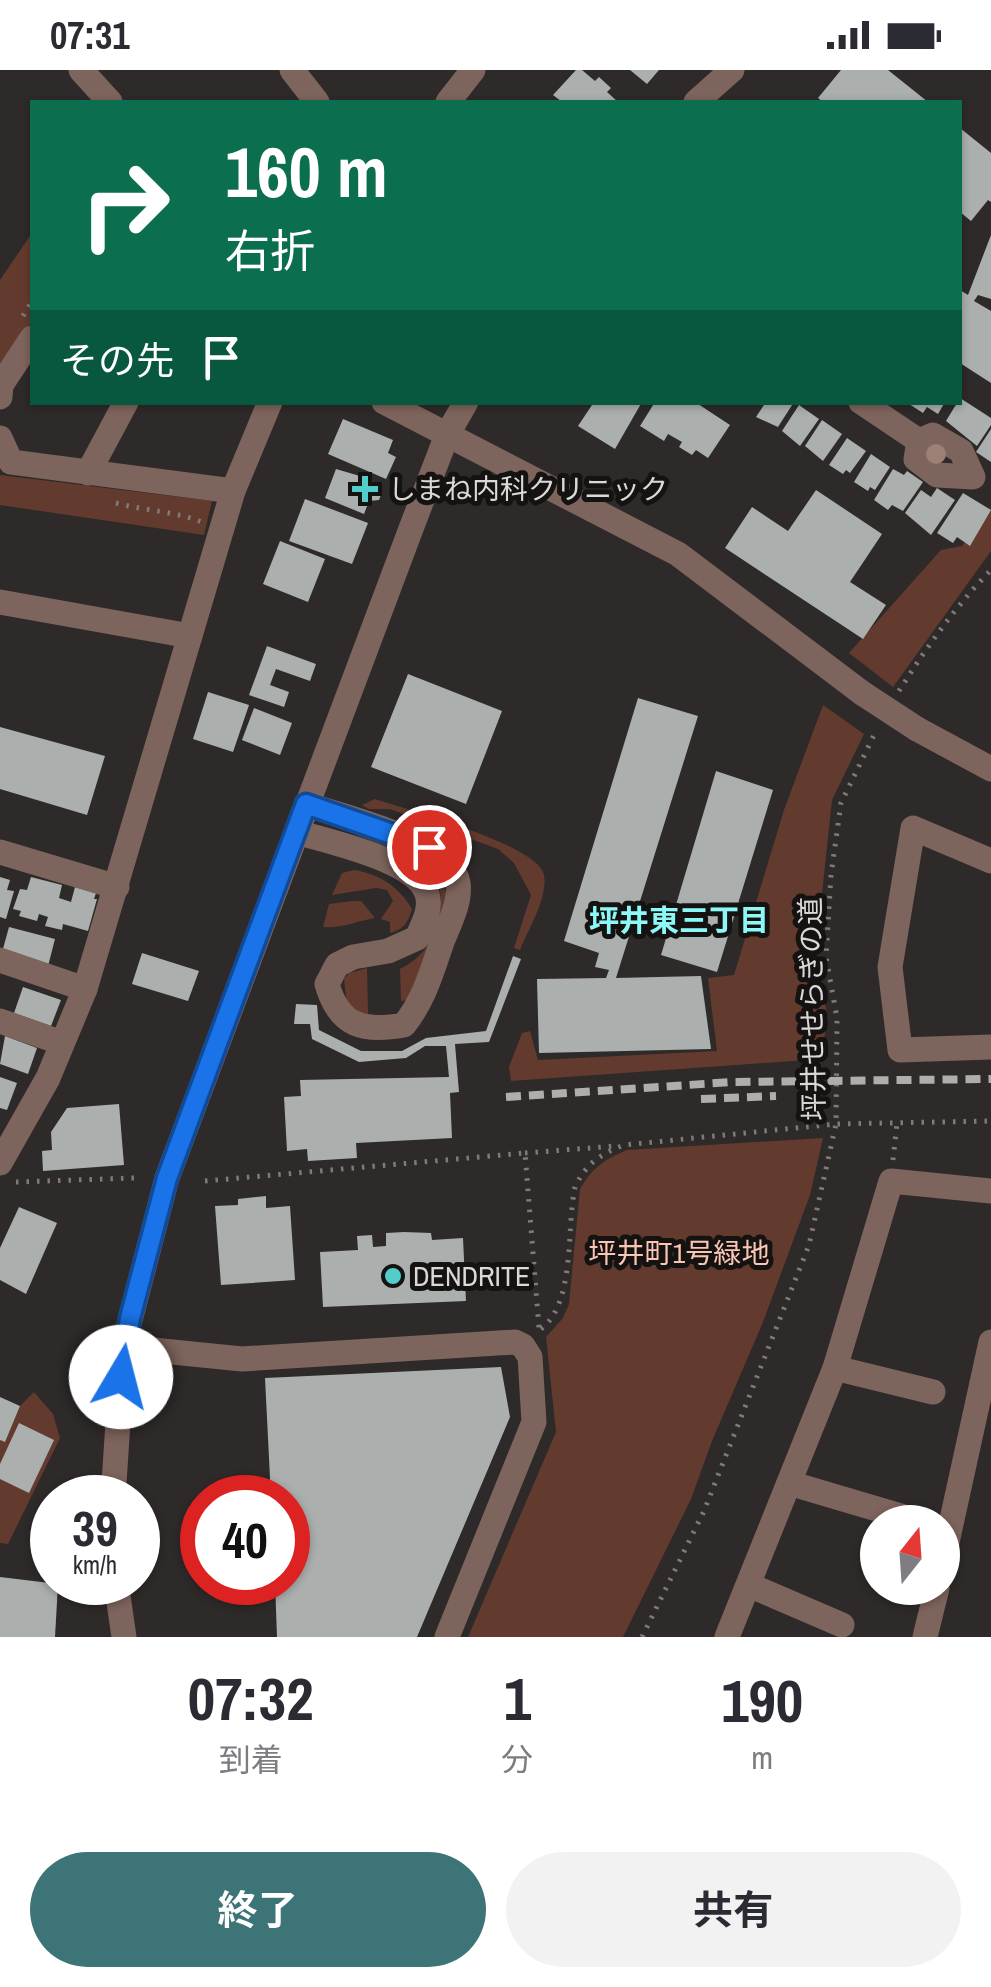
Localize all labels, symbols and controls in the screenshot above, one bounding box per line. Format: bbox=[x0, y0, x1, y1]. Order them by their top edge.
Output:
text: 07:31 bbox=[50, 10, 130, 61]
text: 160 m bbox=[225, 125, 388, 219]
icon: right bbox=[60, 140, 190, 270]
text: 右折 bbox=[225, 220, 315, 281]
icon: arrive bbox=[194, 330, 249, 385]
text: その先 bbox=[60, 335, 174, 386]
place label: しまね内科クリニック bbox=[388, 470, 668, 508]
marker: しまね内科クリニック bbox=[352, 476, 378, 502]
pin bbox=[387, 805, 472, 890]
icon: arrive bbox=[402, 820, 457, 875]
street label: 坪井せせらぎの道 bbox=[791, 897, 833, 1121]
district label: 坪井東三丁目 bbox=[589, 900, 769, 940]
park label: 坪井町1号緑地 bbox=[589, 1234, 769, 1272]
place label: DENDRITE bbox=[413, 1257, 530, 1295]
marker: DENDRITE bbox=[382, 1265, 404, 1287]
position arrow bbox=[69, 1325, 173, 1429]
speed limit sign: 40 bbox=[180, 1475, 310, 1605]
text: 39 bbox=[72, 1494, 118, 1562]
north arrow bbox=[860, 1505, 960, 1605]
map controls bbox=[860, 1505, 960, 1605]
text: km/h bbox=[73, 1548, 117, 1582]
text: 07:32 bbox=[188, 1658, 314, 1739]
text: 1 bbox=[504, 1658, 531, 1739]
text: 190 bbox=[721, 1660, 803, 1741]
text: m bbox=[751, 1736, 773, 1779]
text: 到着 bbox=[219, 1738, 283, 1781]
text: 分 bbox=[501, 1738, 533, 1781]
button: 終了 bbox=[30, 1852, 486, 1967]
button: 共有 bbox=[506, 1852, 961, 1967]

